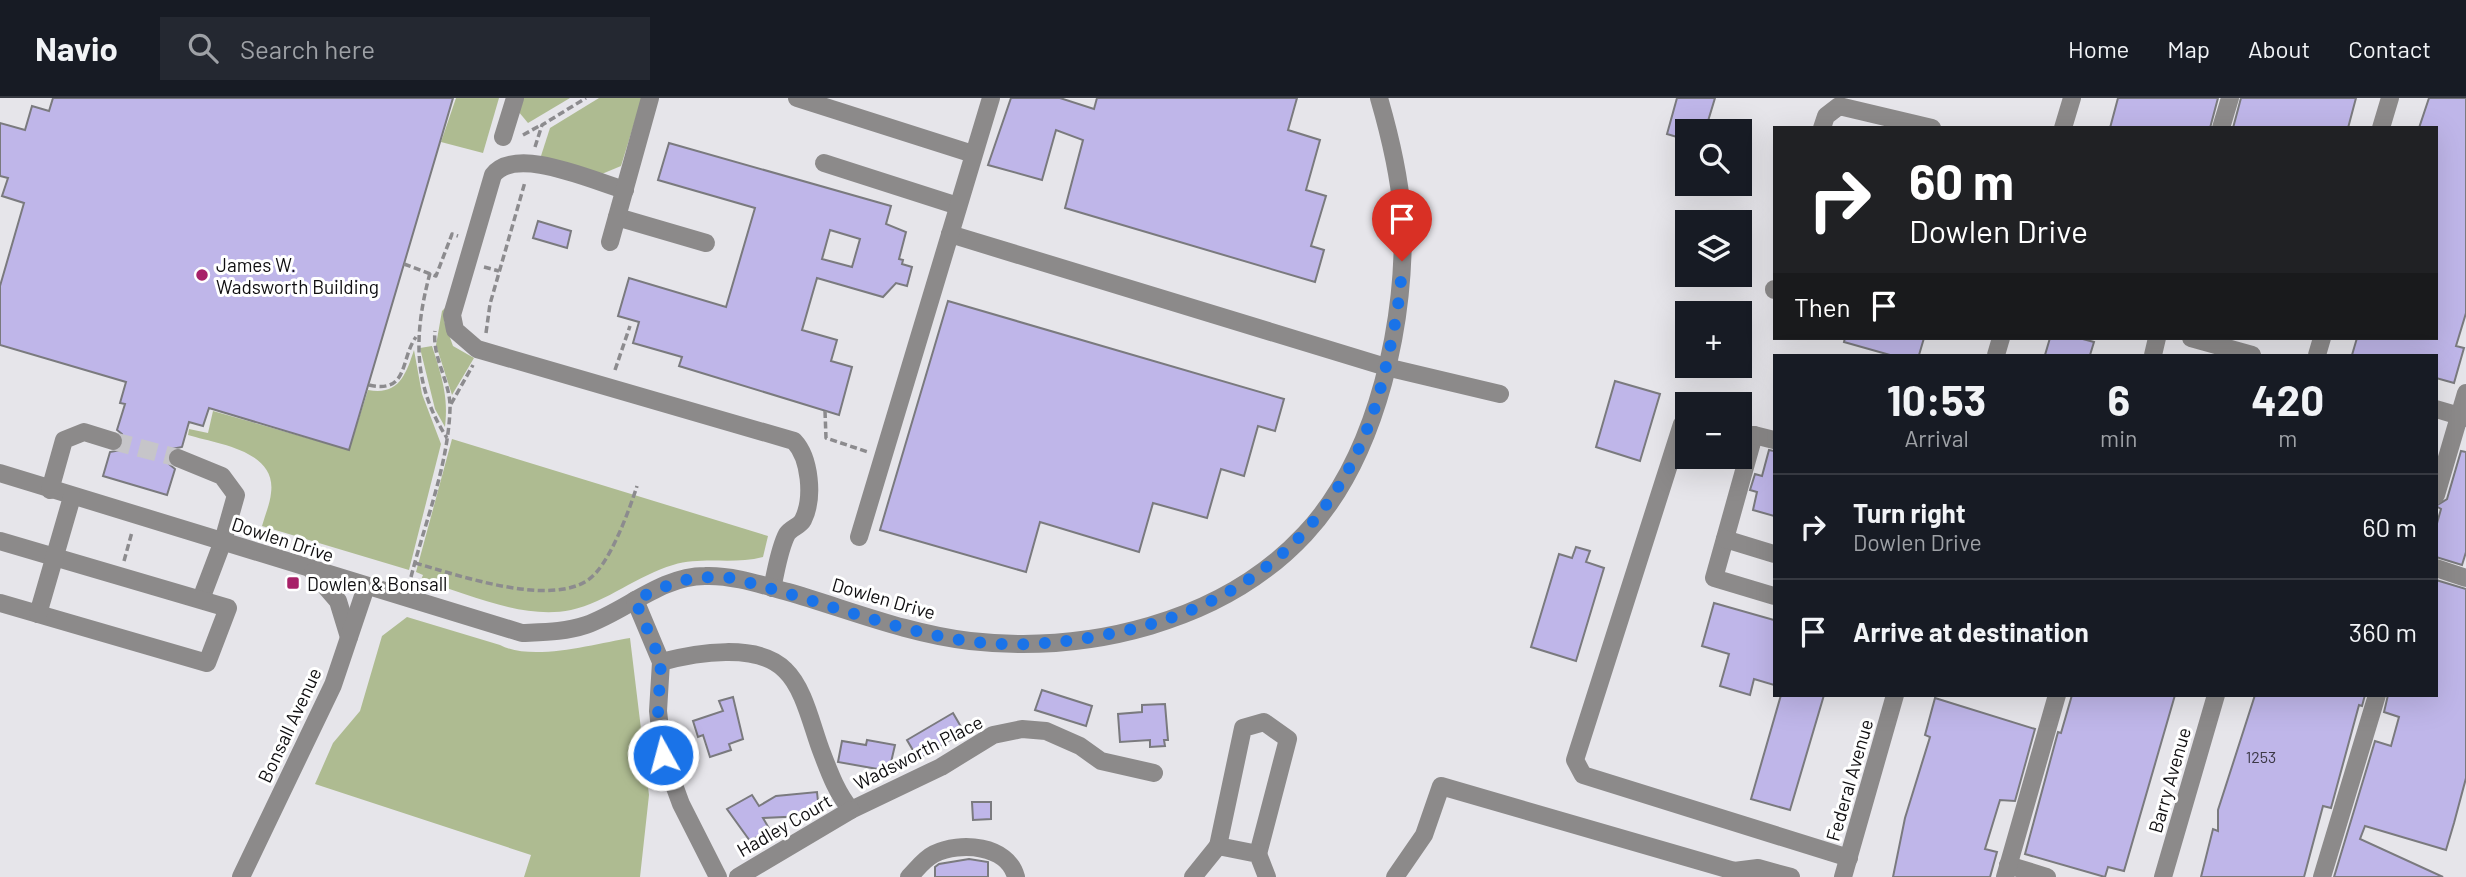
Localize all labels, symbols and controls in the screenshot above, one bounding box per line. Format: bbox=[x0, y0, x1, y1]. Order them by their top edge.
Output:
search box bbox=[160, 17, 650, 80]
text: Navio bbox=[35, 28, 118, 68]
icon: search bbox=[184, 29, 222, 67]
text: Search here bbox=[240, 33, 375, 64]
text: Home bbox=[2068, 34, 2129, 63]
text: Map bbox=[2167, 34, 2210, 63]
text: About bbox=[2248, 34, 2310, 63]
text: Contact bbox=[2348, 34, 2431, 63]
map controls bbox=[1675, 119, 1752, 469]
button: search bbox=[1675, 119, 1752, 196]
text: 60 m bbox=[1909, 151, 2014, 210]
icon: right bbox=[1794, 154, 1885, 245]
pin bbox=[1372, 189, 1432, 261]
icon: arrive bbox=[1383, 200, 1421, 238]
button: layers bbox=[1675, 210, 1752, 287]
text: Dowlen Drive bbox=[1909, 211, 2088, 249]
place label: James W. Wadsworth Building bbox=[216, 253, 379, 298]
marker: James W. Wadsworth Building bbox=[194, 267, 210, 283]
icon: arrive bbox=[1865, 287, 1903, 325]
text: Then bbox=[1794, 291, 1851, 322]
button: + bbox=[1675, 301, 1752, 378]
text: 10:53 bbox=[1887, 374, 1986, 424]
text: 6 bbox=[2107, 374, 2130, 424]
text: 420 bbox=[2251, 374, 2324, 424]
button: − bbox=[1675, 392, 1752, 469]
text: Arrival bbox=[1904, 424, 1969, 452]
text: min bbox=[2100, 424, 2137, 452]
text: m bbox=[2278, 424, 2297, 452]
text: Turn right bbox=[1853, 497, 1966, 528]
icon: right bbox=[1794, 508, 1832, 546]
text: 60 m bbox=[2362, 511, 2417, 542]
street label: Dowlen Drive bbox=[229, 512, 337, 566]
text: Dowlen Drive bbox=[1853, 528, 1982, 556]
place label: Dowlen & Bonsall bbox=[307, 572, 447, 595]
street label: Dowlen Drive bbox=[830, 572, 938, 624]
marker: Dowlen & Bonsall bbox=[285, 575, 301, 591]
icon: arrive bbox=[1794, 613, 1832, 651]
text: Arrive at destination bbox=[1853, 616, 2089, 647]
text: 360 m bbox=[2349, 616, 2417, 647]
street label: Bonsall Avenue bbox=[252, 664, 326, 786]
street label: Wadsworth Place bbox=[850, 710, 986, 794]
street label: Federal Avenue bbox=[1821, 716, 1877, 844]
position arrow bbox=[626, 718, 700, 792]
street label: Barry Avenue bbox=[2143, 725, 2195, 835]
house number: 1253 bbox=[2246, 747, 2276, 766]
street label: Hadley Court bbox=[733, 789, 835, 861]

